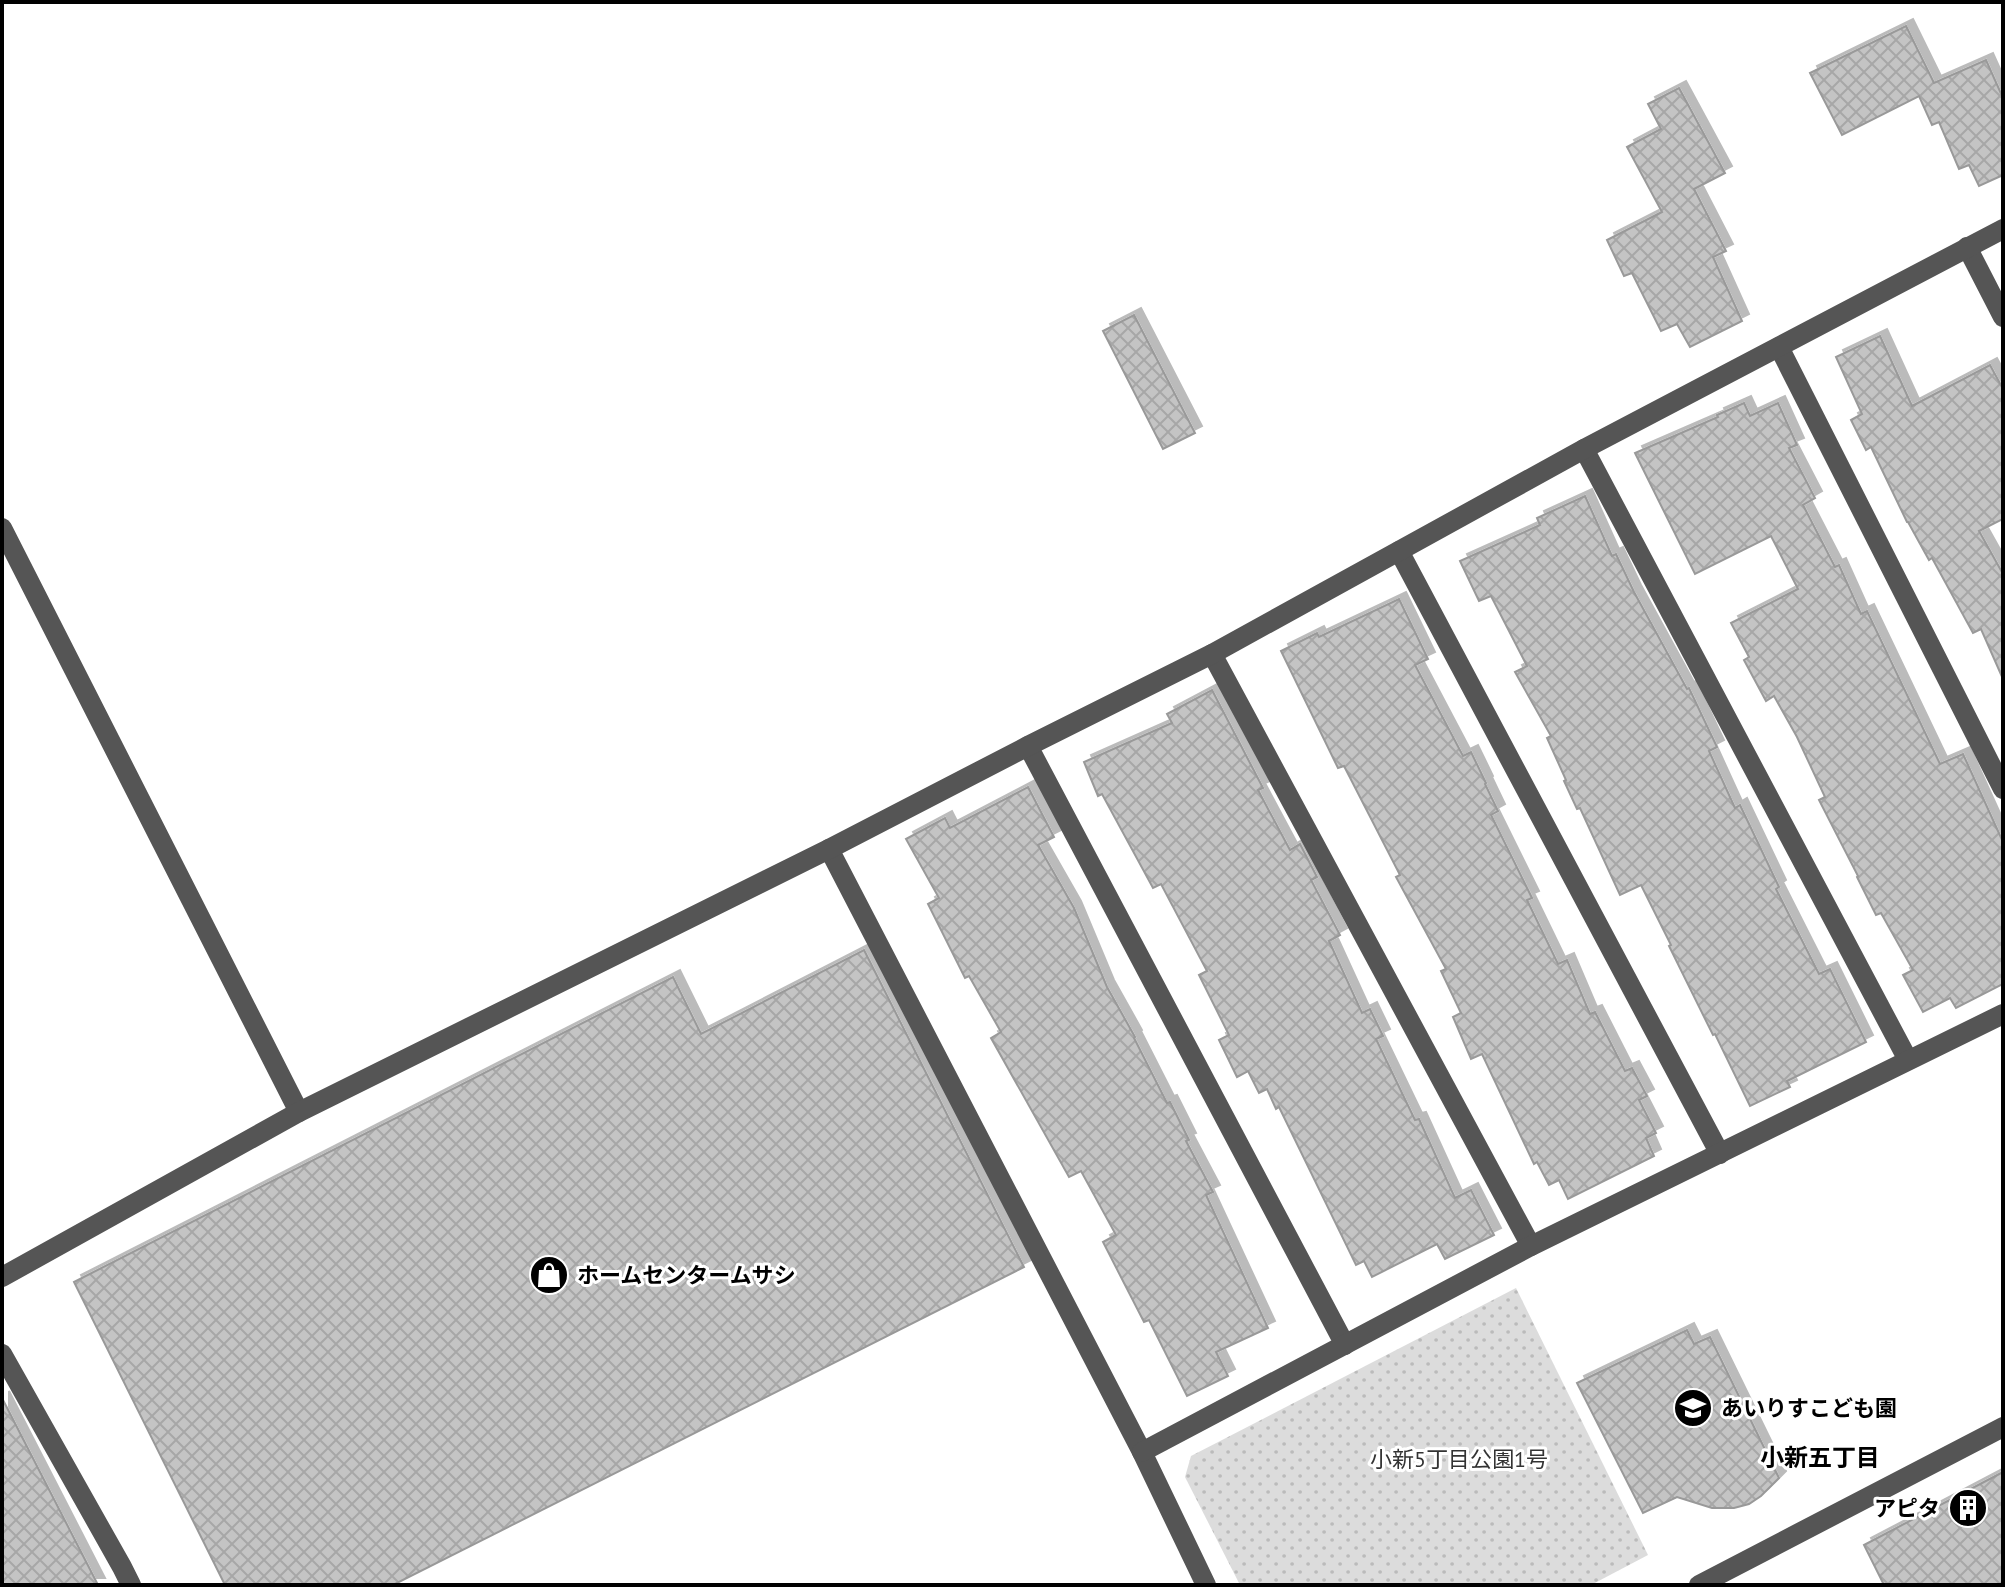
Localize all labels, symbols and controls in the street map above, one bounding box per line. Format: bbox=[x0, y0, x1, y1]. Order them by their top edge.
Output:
shop icon: ホームセンタームサシ bbox=[528, 1254, 570, 1296]
place label: ホームセンタームサシ bbox=[577, 1261, 796, 1289]
school or university icon: あいりすこども園 bbox=[1672, 1387, 1714, 1429]
place label: あいりすこども園 bbox=[1721, 1394, 1897, 1422]
district label: 小新五丁目 bbox=[1760, 1442, 1880, 1473]
park label: 小新5丁目公園1号 bbox=[1370, 1445, 1548, 1473]
building icon: アピタ bbox=[1947, 1487, 1989, 1529]
place label: アピタ bbox=[1874, 1494, 1940, 1522]

